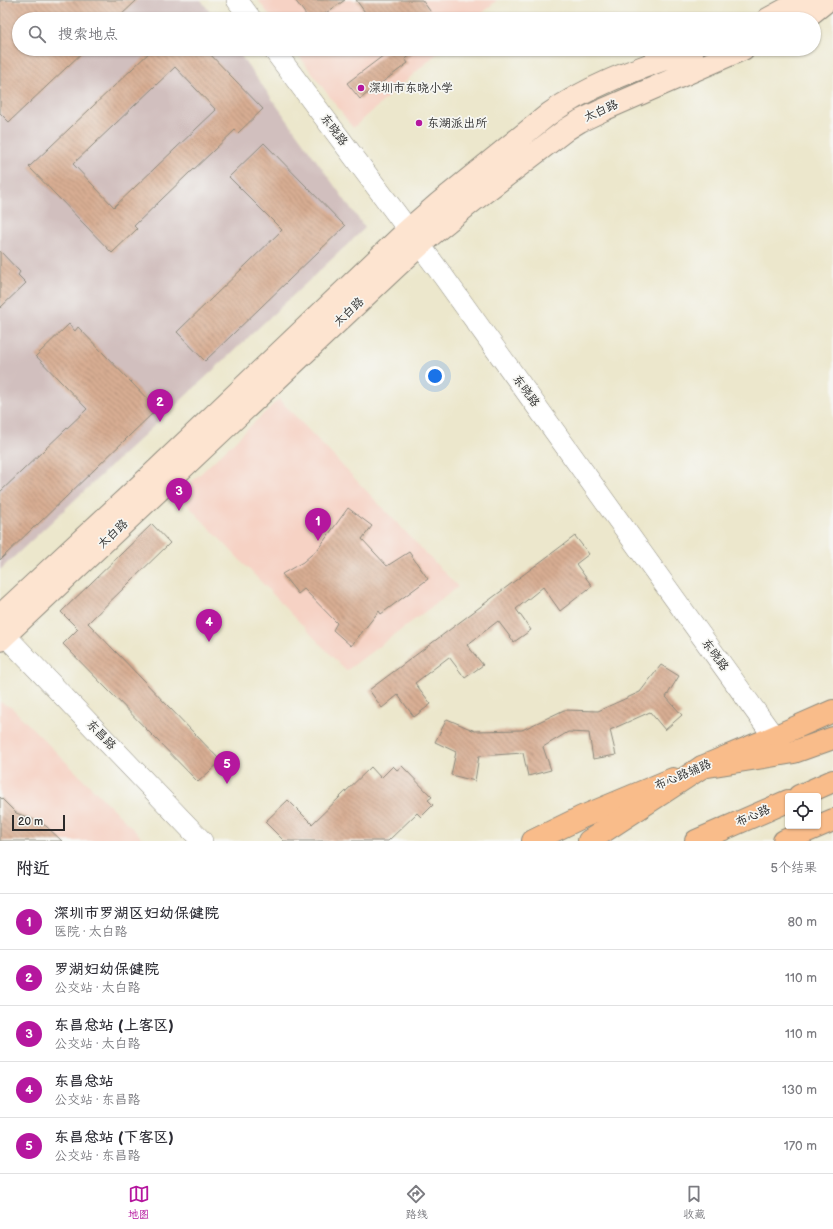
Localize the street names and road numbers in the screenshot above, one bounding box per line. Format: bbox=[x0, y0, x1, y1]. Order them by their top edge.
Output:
street label: 太白路 bbox=[581, 97, 621, 125]
street label: 东晓路 bbox=[317, 111, 351, 149]
street label: 太白路 bbox=[331, 294, 367, 330]
street label: 东晓路 bbox=[509, 372, 543, 410]
street label: 太白路 bbox=[95, 516, 131, 552]
street label: 东晓路 bbox=[698, 636, 732, 674]
street label: 东昌路 bbox=[83, 717, 119, 753]
street label: 布心路辅路 bbox=[652, 756, 714, 794]
street label: 布心路 bbox=[733, 802, 773, 830]

